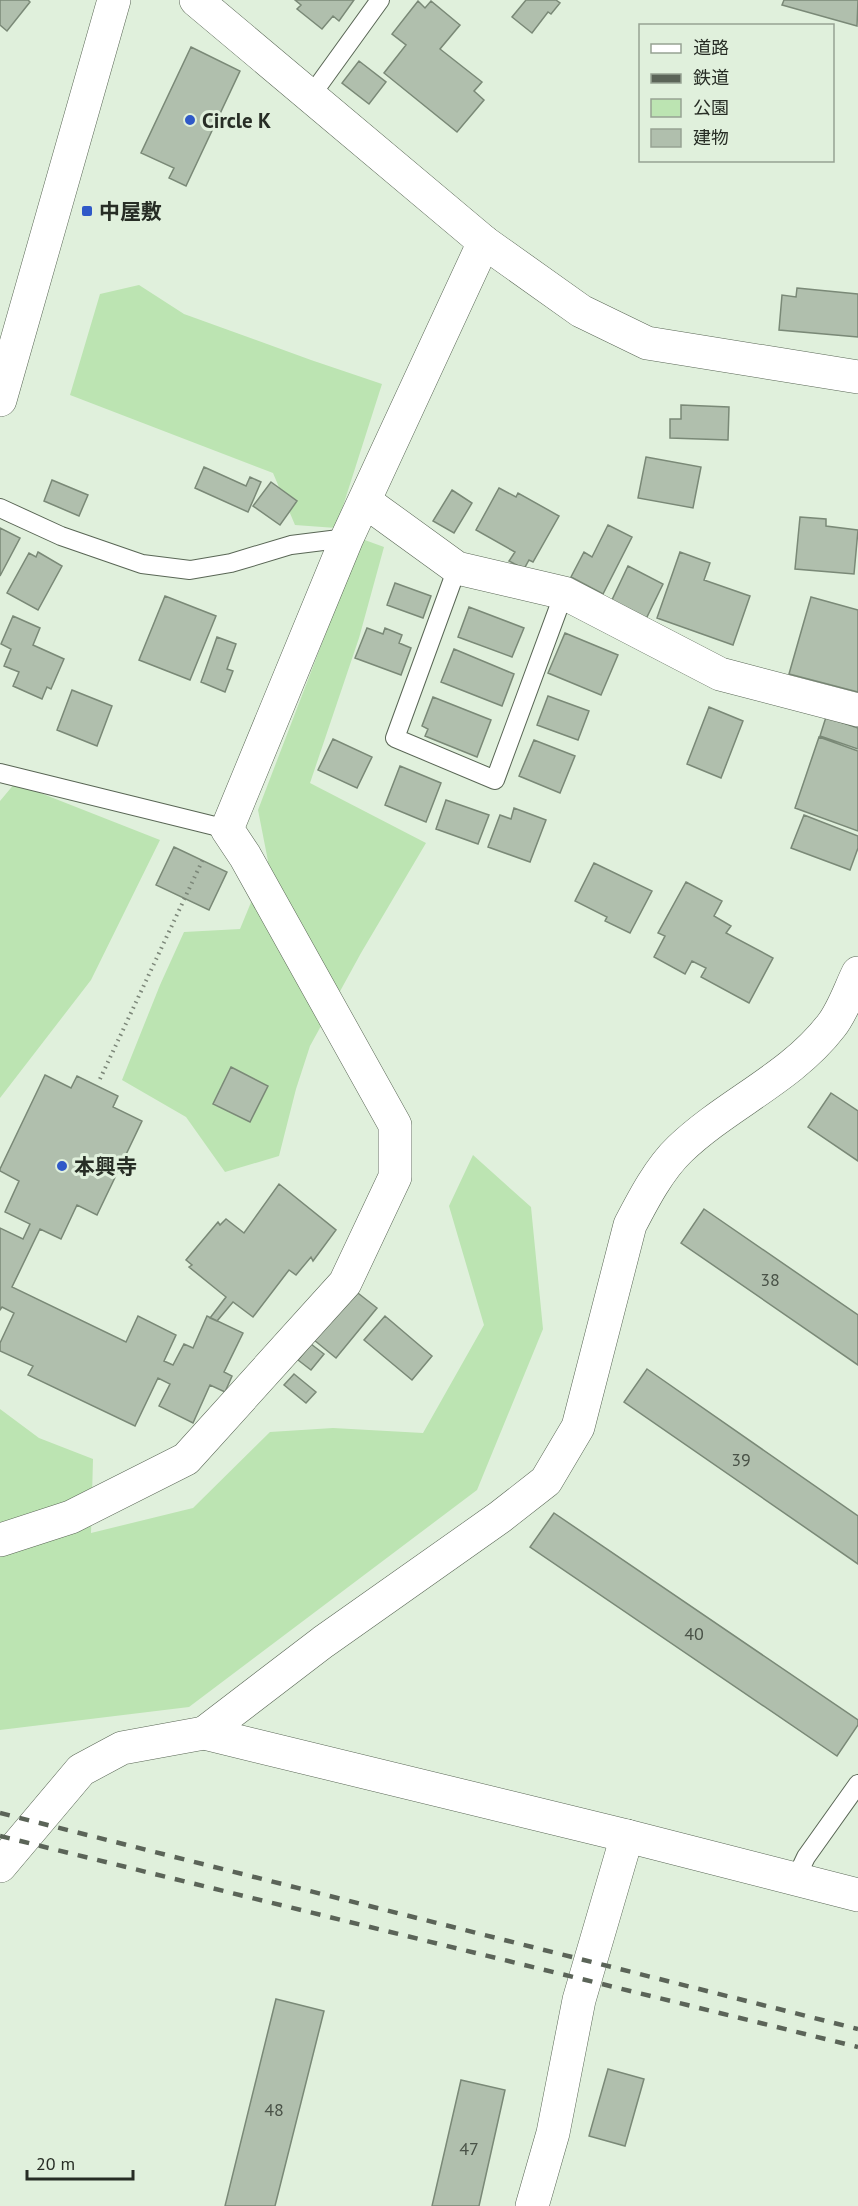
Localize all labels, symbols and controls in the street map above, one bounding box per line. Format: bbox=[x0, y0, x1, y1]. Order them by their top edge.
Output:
legend bbox=[639, 24, 834, 162]
text: 道路 bbox=[693, 36, 729, 59]
text: 鉄道 bbox=[693, 66, 729, 89]
text: 公園 bbox=[693, 96, 729, 119]
place label: Circle K bbox=[202, 107, 271, 134]
marker: Circle K bbox=[183, 113, 197, 127]
text: 建物 bbox=[693, 126, 729, 149]
place label: 中屋敷 bbox=[99, 198, 162, 225]
marker: 中屋敷 bbox=[80, 204, 94, 218]
place label: 本興寺 bbox=[74, 1153, 137, 1180]
marker: 本興寺 bbox=[55, 1159, 69, 1173]
house number: 38 bbox=[760, 1268, 780, 1291]
house number: 39 bbox=[731, 1448, 751, 1471]
house number: 40 bbox=[684, 1622, 704, 1645]
house number: 48 bbox=[264, 2098, 284, 2121]
house number: 47 bbox=[459, 2137, 479, 2160]
scale bar bbox=[27, 2143, 134, 2181]
text: 20 m bbox=[36, 2152, 75, 2175]

